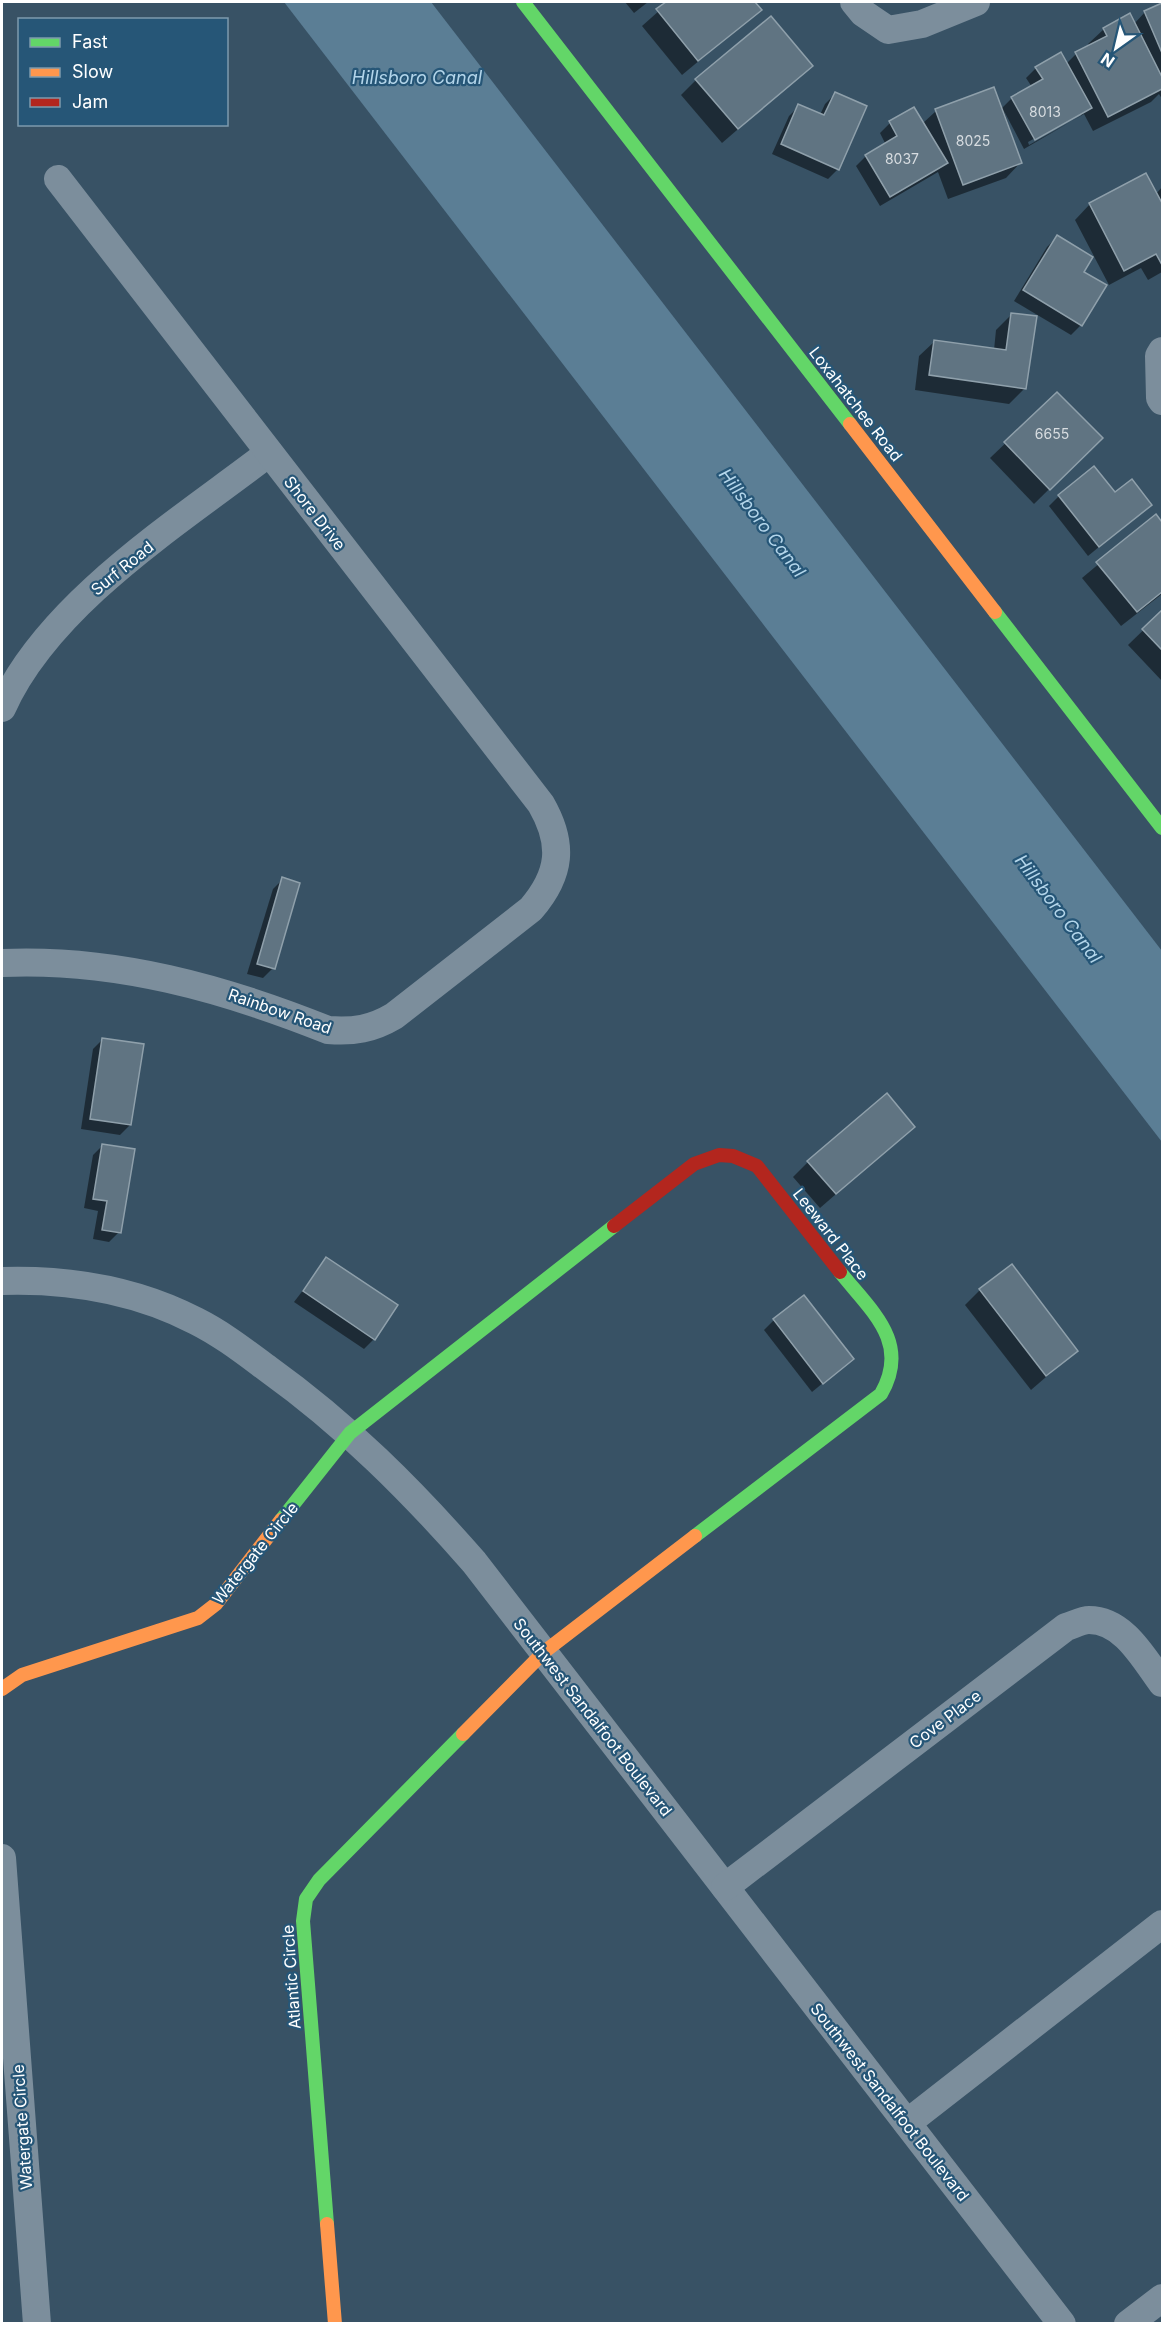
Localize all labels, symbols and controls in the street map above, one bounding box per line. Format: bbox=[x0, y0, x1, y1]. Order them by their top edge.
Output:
legend bbox=[18, 18, 228, 126]
north arrow bbox=[1086, 18, 1146, 78]
text: Fast bbox=[72, 31, 108, 52]
text: N bbox=[1097, 49, 1118, 72]
text: Slow bbox=[72, 61, 113, 82]
water label: Hillsboro Canal bbox=[352, 67, 483, 88]
text: Jam bbox=[72, 91, 108, 112]
house number: 8013 bbox=[1029, 103, 1061, 120]
house number: 8025 bbox=[956, 132, 990, 149]
house number: 8037 bbox=[885, 150, 919, 167]
street label: Loxahatchee Road bbox=[805, 343, 907, 465]
house number: 6655 bbox=[1035, 425, 1069, 442]
water label: Hillsboro Canal bbox=[715, 464, 810, 582]
street label: Shore Drive bbox=[280, 472, 350, 554]
street label: Surf Road bbox=[87, 537, 157, 599]
water label: Hillsboro Canal bbox=[1011, 850, 1106, 968]
street label: Rainbow Road bbox=[226, 984, 334, 1038]
street label: Leeward Place bbox=[789, 1184, 873, 1284]
street label: Watergate Circle bbox=[208, 1498, 302, 1608]
street label: Southwest Sandalfoot Boulevard bbox=[509, 1614, 677, 1820]
street label: Cove Place bbox=[905, 1685, 985, 1753]
street label: Atlantic Circle bbox=[277, 1924, 305, 2030]
street label: Southwest Sandalfoot Boulevard bbox=[806, 1999, 974, 2205]
street label: Watergate Circle bbox=[8, 2064, 36, 2190]

